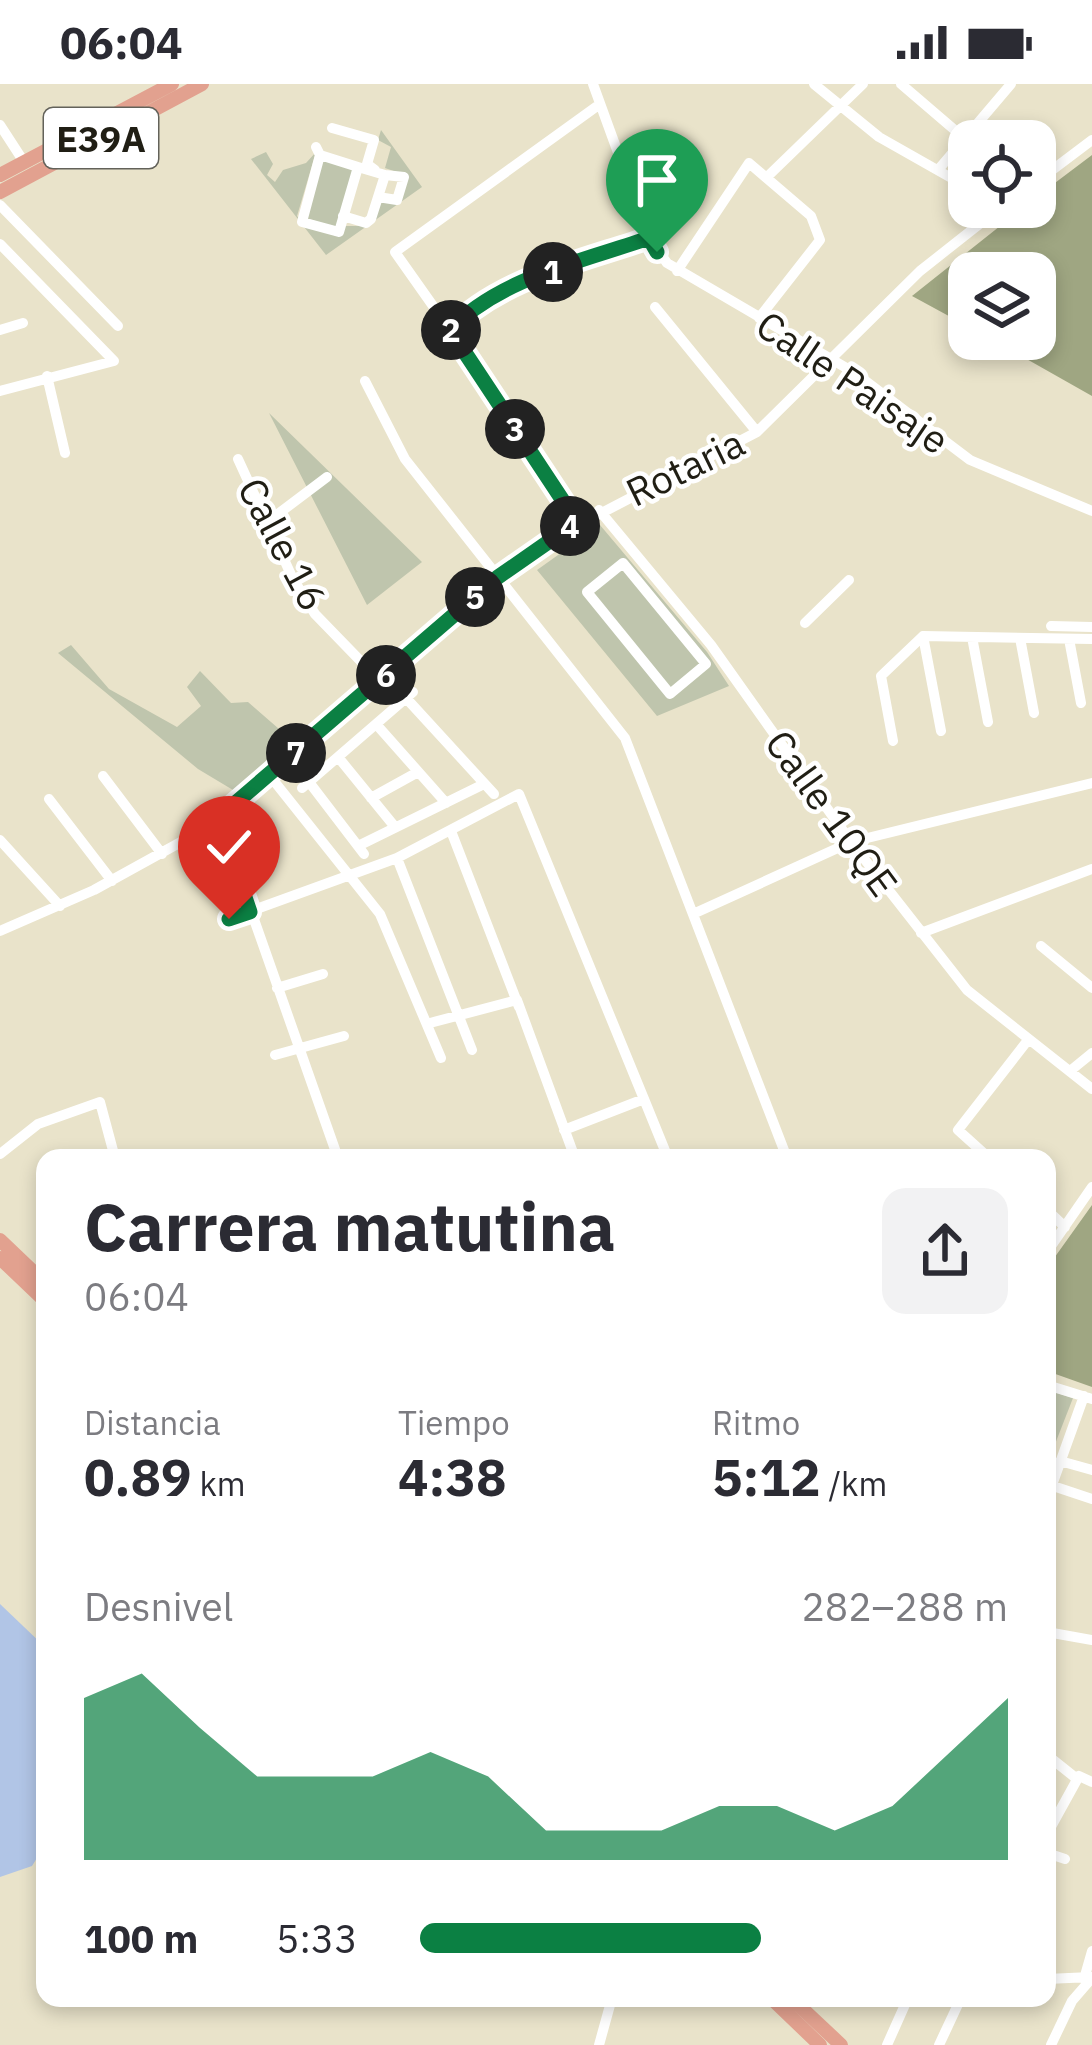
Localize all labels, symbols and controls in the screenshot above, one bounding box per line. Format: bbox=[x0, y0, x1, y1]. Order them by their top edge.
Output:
text: 06:04 bbox=[60, 13, 183, 71]
road number: E39A bbox=[44, 108, 158, 168]
map controls bbox=[948, 120, 1056, 360]
button: locate bbox=[948, 120, 1056, 228]
pin bbox=[606, 129, 708, 252]
icon: arrive bbox=[624, 147, 690, 213]
pin: 1 bbox=[523, 242, 583, 302]
text: 1 bbox=[543, 250, 563, 293]
button: layers bbox=[948, 252, 1056, 360]
street label: Calle Paisaje bbox=[747, 299, 959, 465]
pin: 2 bbox=[421, 300, 481, 360]
text: 2 bbox=[441, 308, 461, 351]
pin: 3 bbox=[485, 399, 545, 459]
text: 3 bbox=[505, 407, 525, 450]
street label: Rotaria bbox=[617, 417, 753, 517]
street label: Calle 16 bbox=[227, 469, 339, 619]
pin: 4 bbox=[540, 496, 600, 556]
text: 4 bbox=[560, 504, 580, 547]
pin: 5 bbox=[445, 567, 505, 627]
text: 5 bbox=[465, 575, 485, 618]
pin: 6 bbox=[356, 645, 416, 705]
text: 6 bbox=[376, 653, 396, 696]
street label: Calle 10QE bbox=[754, 720, 910, 906]
pin: 7 bbox=[266, 723, 326, 783]
text: 7 bbox=[286, 731, 306, 774]
pin bbox=[178, 796, 280, 919]
icon: check bbox=[196, 814, 262, 880]
text: Carrera matutina bbox=[84, 1183, 615, 1269]
button: share bbox=[882, 1188, 1008, 1314]
text: 06:04 bbox=[84, 1271, 189, 1322]
text: Distancia bbox=[84, 1401, 221, 1444]
text: Tiempo bbox=[398, 1401, 510, 1444]
text: Ritmo bbox=[712, 1401, 800, 1444]
text: 0.89 bbox=[84, 1444, 192, 1510]
text: 4:38 bbox=[398, 1444, 507, 1510]
text: 5:12 bbox=[712, 1444, 821, 1510]
text: km bbox=[192, 1462, 246, 1505]
text: /km bbox=[821, 1462, 887, 1505]
text: Desnivel bbox=[84, 1581, 233, 1632]
text: 282–288 m bbox=[801, 1581, 1008, 1632]
text: 100 m bbox=[84, 1913, 198, 1964]
text: 5:33 bbox=[276, 1913, 358, 1964]

